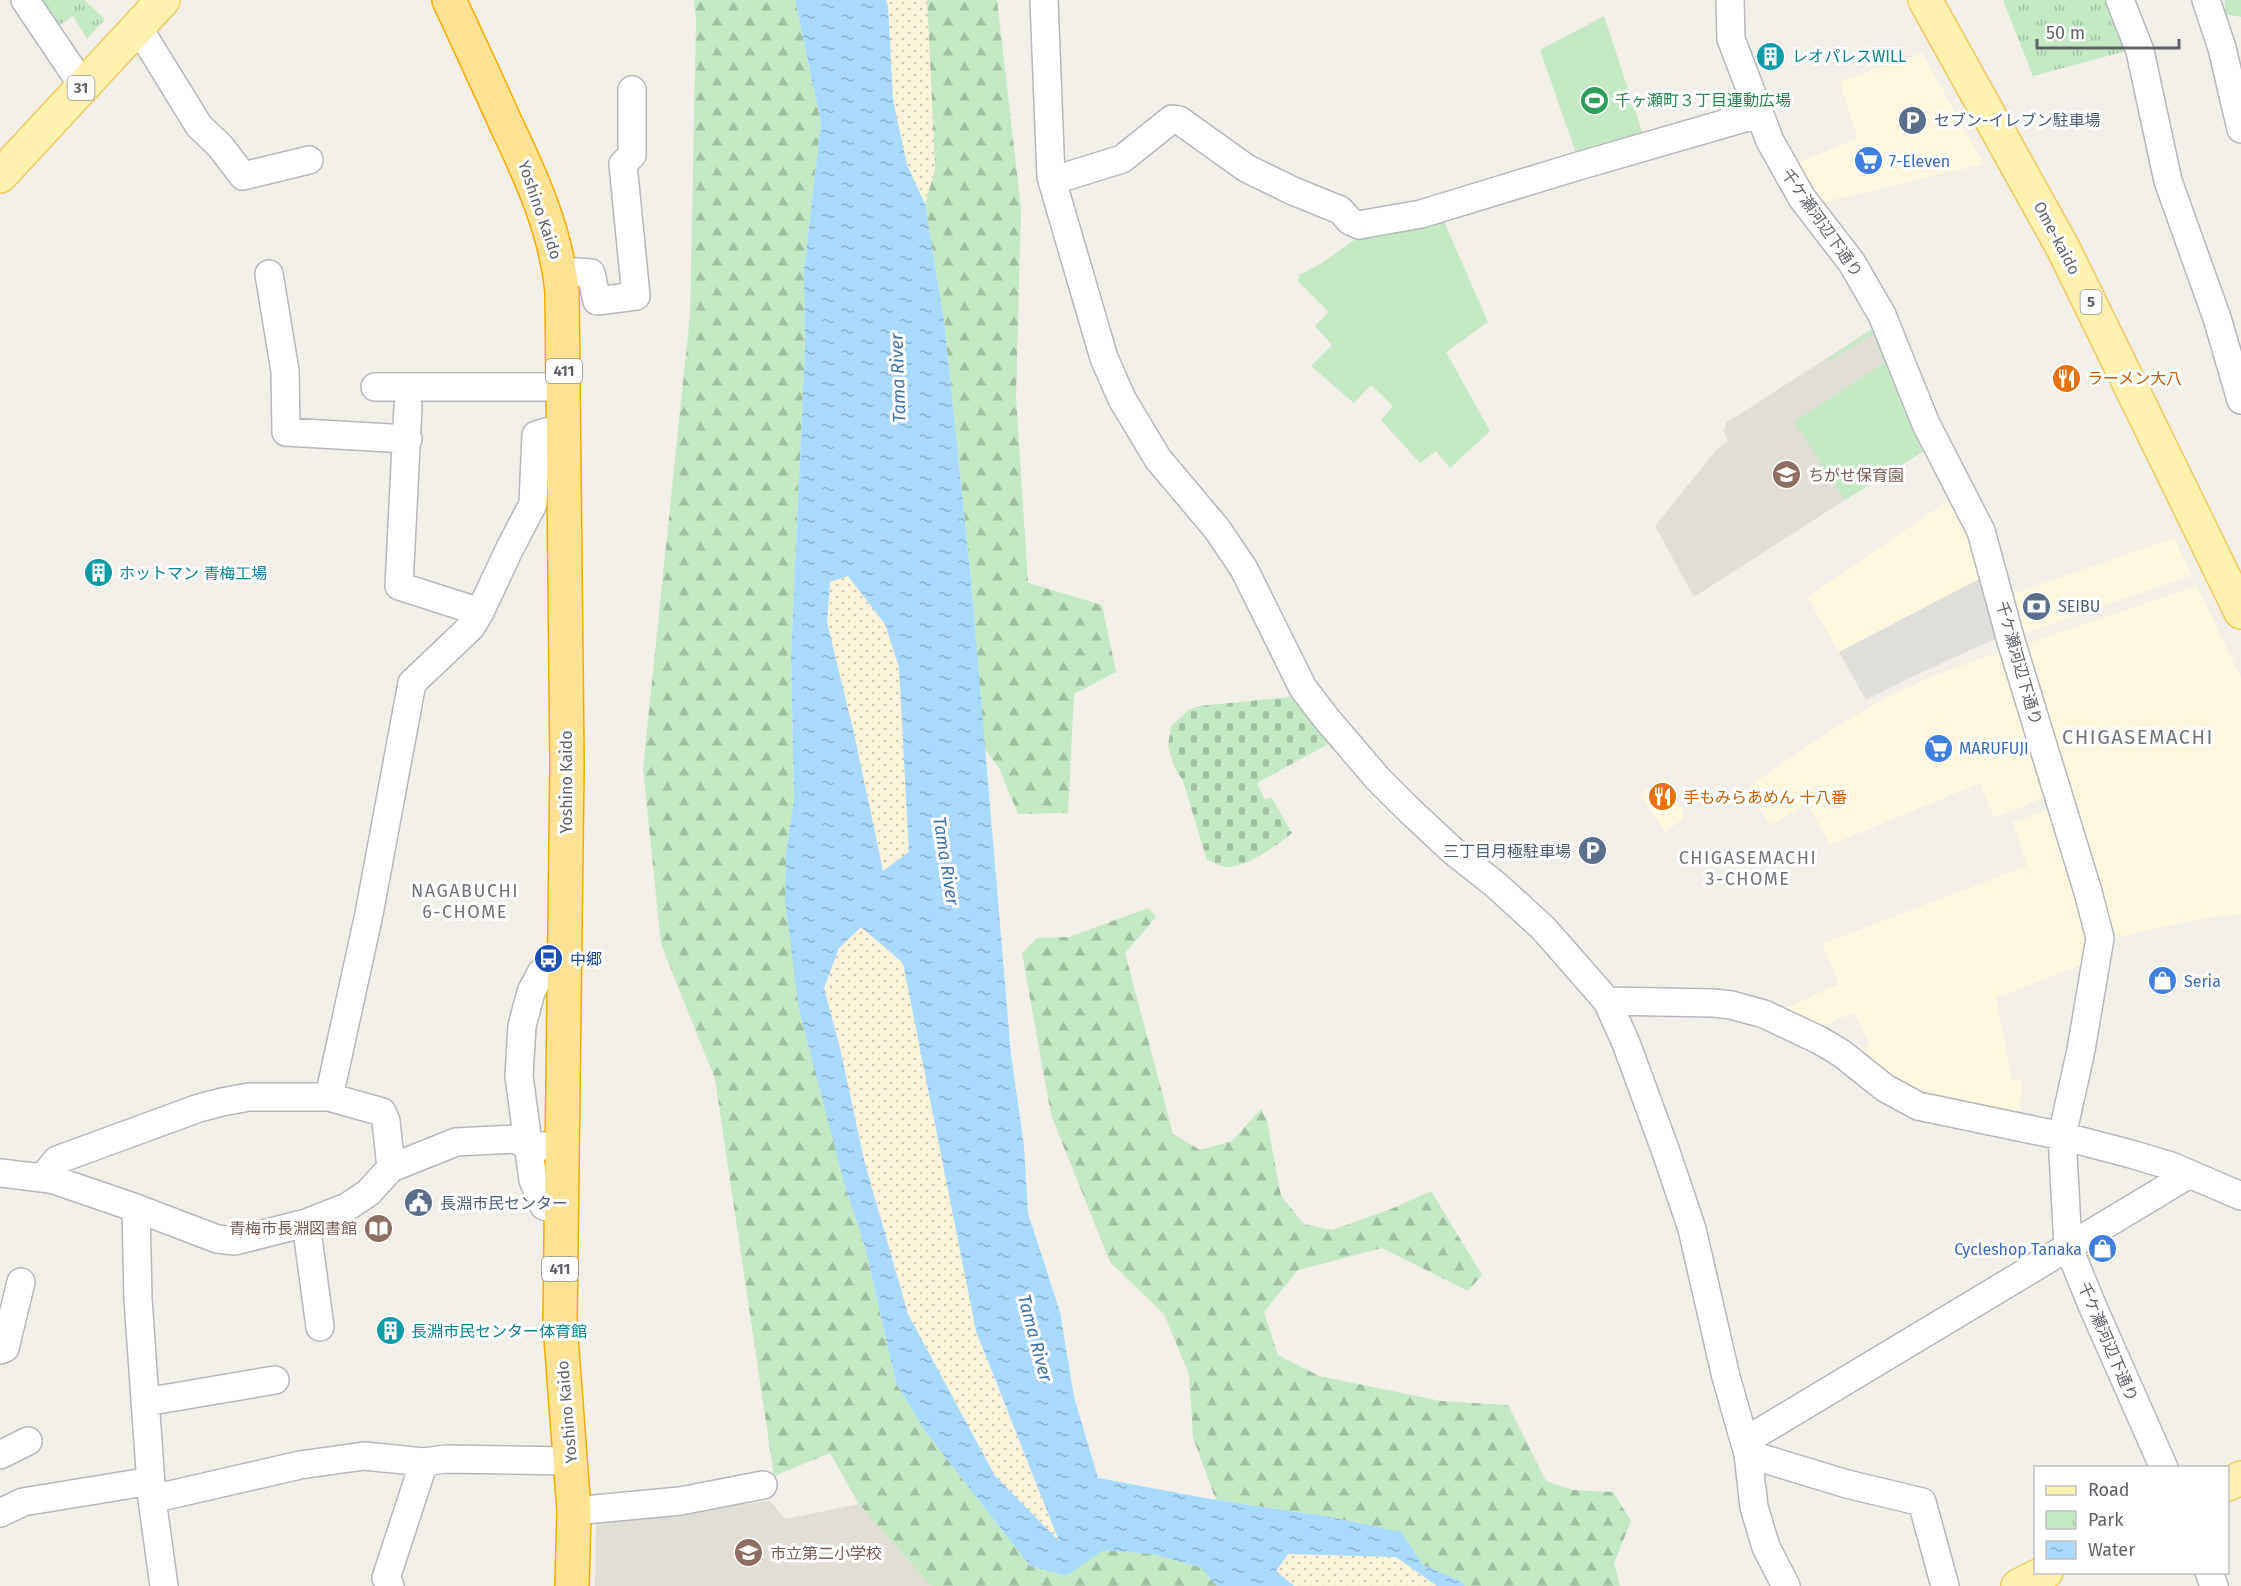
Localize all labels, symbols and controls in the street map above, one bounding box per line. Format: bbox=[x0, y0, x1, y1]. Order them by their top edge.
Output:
scale bar bbox=[2037, 12, 2180, 50]
text: 50 m bbox=[2046, 22, 2085, 44]
building icon: レオパレスWILL bbox=[1755, 40, 1787, 72]
place label: レオパレスWILL bbox=[1792, 47, 1906, 66]
road number: 31 bbox=[68, 76, 94, 100]
sports icon: 千ヶ瀬町３丁目運動広場 bbox=[1578, 84, 1610, 116]
place label: 千ヶ瀬町３丁目運動広場 bbox=[1615, 91, 1791, 110]
parking icon: セブン-イレブン駐車場 bbox=[1897, 104, 1929, 136]
place label: セブン-イレブン駐車場 bbox=[1934, 111, 2100, 130]
supermarket icon: 7-Eleven bbox=[1852, 145, 1884, 177]
place label: 7-Eleven bbox=[1889, 152, 1950, 171]
street label: Yoshino Kaido bbox=[514, 158, 566, 262]
street label: 千ケ瀬河辺下通り bbox=[1778, 165, 1866, 281]
street label: Ome-kaido bbox=[2030, 198, 2084, 278]
road number: 5 bbox=[2080, 290, 2102, 314]
water label: Tama River bbox=[885, 332, 911, 423]
road number: 411 bbox=[546, 359, 582, 383]
restaurant icon: ラーメン大八 bbox=[2050, 362, 2082, 394]
place label: ラーメン大八 bbox=[2087, 369, 2182, 388]
school or university icon: ちがせ保育園 bbox=[1771, 459, 1803, 491]
place label: ちがせ保育園 bbox=[1808, 466, 1904, 485]
building icon: ホットマン 青梅工場 bbox=[82, 557, 114, 589]
place label: ホットマン 青梅工場 bbox=[119, 564, 267, 583]
bank icon: SEIBU bbox=[2021, 590, 2053, 622]
place label: SEIBU bbox=[2058, 597, 2100, 616]
street label: 千ケ瀬河辺下通り bbox=[1992, 599, 2046, 727]
district label: CHIGASEMACHI bbox=[2062, 725, 2214, 749]
street label: Yoshino Kaido bbox=[557, 731, 576, 833]
supermarket icon: MARUFUJI bbox=[1922, 732, 1954, 764]
place label: MARUFUJI bbox=[1959, 739, 2029, 758]
restaurant icon: 手もみらあめん 十八番 bbox=[1646, 781, 1678, 813]
place label: 手もみらあめん 十八番 bbox=[1683, 788, 1847, 807]
water label: Tama River bbox=[928, 815, 964, 908]
parking icon: 三丁目月極駐車場 bbox=[1576, 835, 1608, 867]
place label: 三丁目月極駐車場 bbox=[1443, 842, 1571, 861]
district label: CHIGASEMACHI 3-CHOME bbox=[1679, 847, 1817, 890]
district label: NAGABUCHI 6-CHOME bbox=[411, 880, 519, 923]
bus stop icon: 中郷 bbox=[533, 943, 565, 975]
place label: 中郷 bbox=[570, 950, 602, 969]
shop icon: Seria bbox=[2147, 965, 2179, 997]
place label: Seria bbox=[2184, 972, 2221, 991]
public building icon: 長淵市民センター bbox=[403, 1187, 435, 1219]
place label: 長淵市民センター bbox=[440, 1194, 568, 1213]
library icon: 青梅市長淵図書館 bbox=[362, 1212, 394, 1244]
place label: 青梅市長淵図書館 bbox=[229, 1219, 357, 1238]
shop icon: Cycleshop Tanaka bbox=[2087, 1233, 2119, 1265]
place label: Cycleshop Tanaka bbox=[1954, 1240, 2082, 1259]
road number: 411 bbox=[542, 1257, 578, 1281]
street label: 千ケ瀬河辺下通り bbox=[2074, 1279, 2142, 1405]
water label: Tama River bbox=[1013, 1292, 1057, 1385]
building icon: 長淵市民センター体育館 bbox=[374, 1315, 406, 1347]
place label: 長淵市民センター体育館 bbox=[411, 1322, 587, 1341]
street label: Yoshino Kaido bbox=[553, 1360, 581, 1464]
legend bbox=[2034, 1466, 2229, 1574]
text: Road bbox=[2088, 1479, 2130, 1501]
text: Park bbox=[2088, 1509, 2124, 1531]
school or university icon: 市立第二小学校 bbox=[733, 1537, 765, 1569]
text: Water bbox=[2088, 1539, 2135, 1561]
place label: 市立第二小学校 bbox=[770, 1544, 882, 1563]

